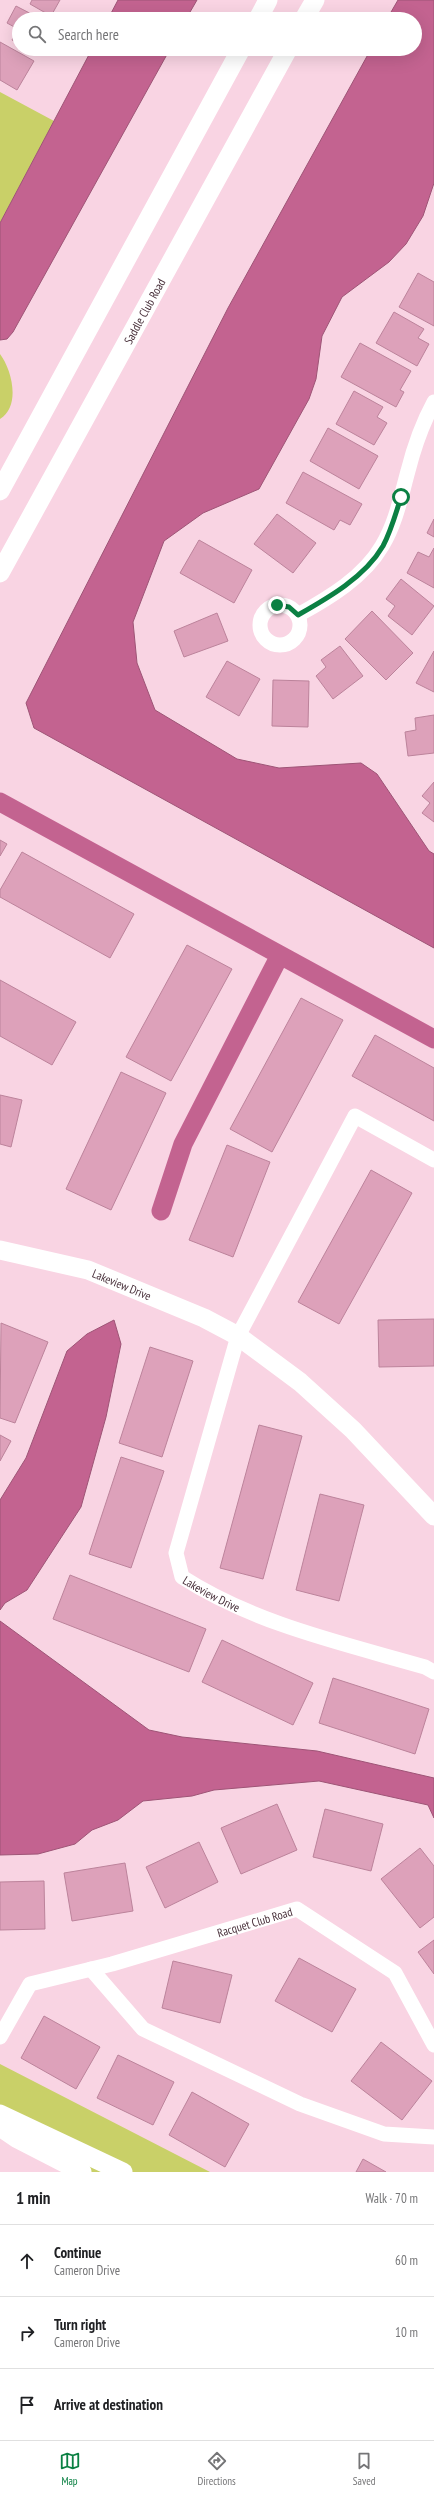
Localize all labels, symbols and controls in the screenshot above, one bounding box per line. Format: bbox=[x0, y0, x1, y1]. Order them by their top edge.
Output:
search box bbox=[12, 12, 422, 56]
icon: search bbox=[26, 23, 48, 45]
text: Search here bbox=[58, 25, 119, 44]
street label: Saddle Club Road bbox=[120, 276, 168, 346]
route start bbox=[392, 488, 410, 506]
route end bbox=[268, 596, 286, 614]
street label: Lakeview Drive bbox=[90, 1265, 154, 1303]
street label: Lakeview Drive bbox=[180, 1572, 243, 1615]
street label: Racquet Club Road bbox=[215, 1903, 294, 1940]
text: 1 min bbox=[16, 2187, 50, 2209]
text: Walk · 70 m bbox=[366, 2190, 418, 2207]
text: Continue bbox=[54, 2243, 101, 2262]
icon: ahead bbox=[16, 2250, 38, 2272]
text: 60 m bbox=[395, 2252, 418, 2269]
text: Cameron Drive bbox=[54, 2262, 120, 2279]
text: Turn right bbox=[54, 2315, 106, 2334]
icon: right bbox=[16, 2322, 38, 2344]
text: 10 m bbox=[395, 2324, 418, 2341]
text: Cameron Drive bbox=[54, 2334, 120, 2351]
icon: arrive bbox=[16, 2394, 38, 2416]
text: Arrive at destination bbox=[54, 2395, 163, 2414]
tab: Map bbox=[59, 2450, 81, 2488]
tab: Directions bbox=[198, 2450, 236, 2488]
tab: Saved bbox=[353, 2450, 375, 2488]

